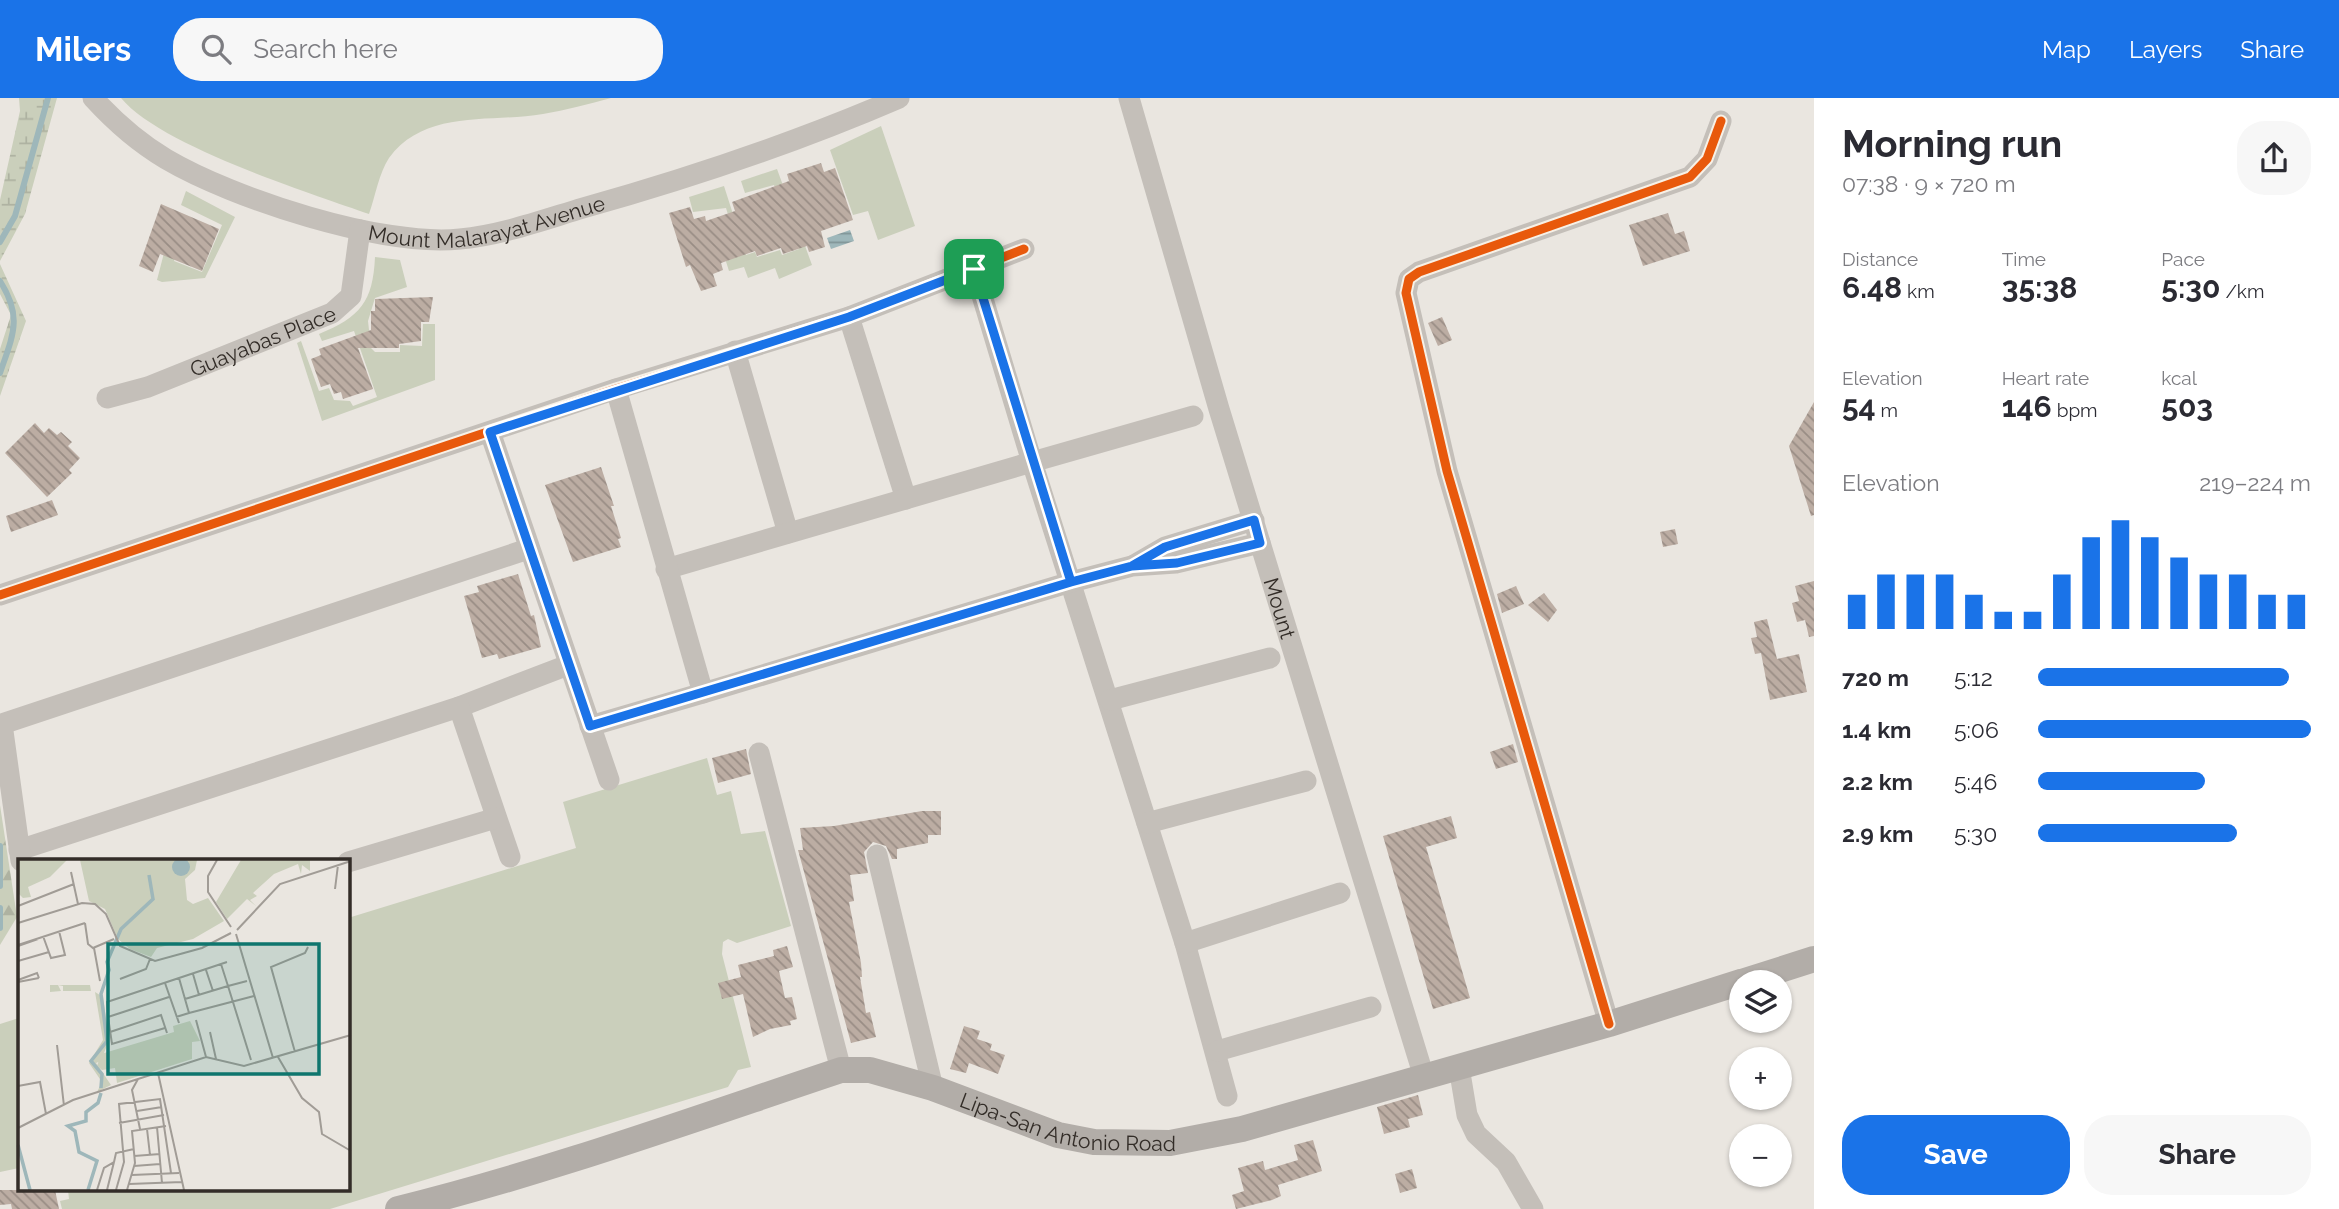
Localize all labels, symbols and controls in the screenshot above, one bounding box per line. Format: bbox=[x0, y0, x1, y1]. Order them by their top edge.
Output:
search box bbox=[173, 18, 663, 81]
text: Milers bbox=[35, 30, 131, 69]
icon: search bbox=[197, 30, 235, 68]
text: Search here bbox=[253, 34, 398, 64]
text: Map bbox=[2042, 35, 2091, 64]
text: Layers bbox=[2129, 35, 2202, 64]
text: Share bbox=[2240, 35, 2304, 64]
text: Morning run bbox=[1842, 121, 2062, 166]
button: share bbox=[2237, 121, 2311, 195]
text: 07:38 · 9 × 720 m bbox=[1842, 170, 2016, 197]
street label: Mount Malarayat Avenue bbox=[366, 190, 608, 253]
pin bbox=[944, 239, 1004, 299]
text: Distance bbox=[1842, 248, 1918, 270]
text: Time bbox=[2002, 248, 2046, 270]
text: Pace bbox=[2161, 248, 2205, 270]
icon: arrive bbox=[955, 250, 993, 288]
text: 6.48 bbox=[1842, 270, 1902, 305]
text: 35:38 bbox=[2002, 270, 2077, 305]
text: 5:30 bbox=[2161, 270, 2221, 305]
text: km bbox=[1902, 280, 1935, 302]
text: /km bbox=[2221, 280, 2264, 302]
street label: Guayabas Place bbox=[186, 300, 339, 381]
text: Elevation bbox=[1842, 367, 1923, 389]
text: Heart rate bbox=[2002, 367, 2089, 389]
text: kcal bbox=[2161, 367, 2197, 389]
text: 54 bbox=[1842, 389, 1876, 424]
text: 146 bbox=[2002, 389, 2052, 424]
text: 503 bbox=[2161, 389, 2213, 424]
text: m bbox=[1876, 399, 1898, 421]
text: bpm bbox=[2052, 399, 2098, 421]
text: Elevation bbox=[1842, 469, 1940, 496]
text: 219–224 m bbox=[2199, 469, 2311, 496]
street label: Mount bbox=[1259, 575, 1301, 642]
text: 720 m bbox=[1842, 664, 1909, 691]
text: 5:12 bbox=[1954, 664, 1993, 691]
text: 1.4 km bbox=[1842, 716, 1911, 743]
text: 5:06 bbox=[1954, 716, 1999, 743]
text: 2.2 km bbox=[1842, 768, 1913, 795]
text: 5:46 bbox=[1954, 768, 1997, 795]
text: 2.9 km bbox=[1842, 820, 1913, 847]
text: 5:30 bbox=[1954, 820, 1997, 847]
inset map bbox=[18, 859, 350, 1192]
map controls bbox=[1729, 970, 1792, 1187]
button: layers bbox=[1729, 970, 1792, 1033]
button: + bbox=[1729, 1047, 1792, 1110]
street label: Lipa-San Antonio Road bbox=[957, 1087, 1176, 1156]
button: Save bbox=[1842, 1115, 2070, 1195]
button: Share bbox=[2084, 1115, 2311, 1195]
button: − bbox=[1729, 1124, 1792, 1187]

